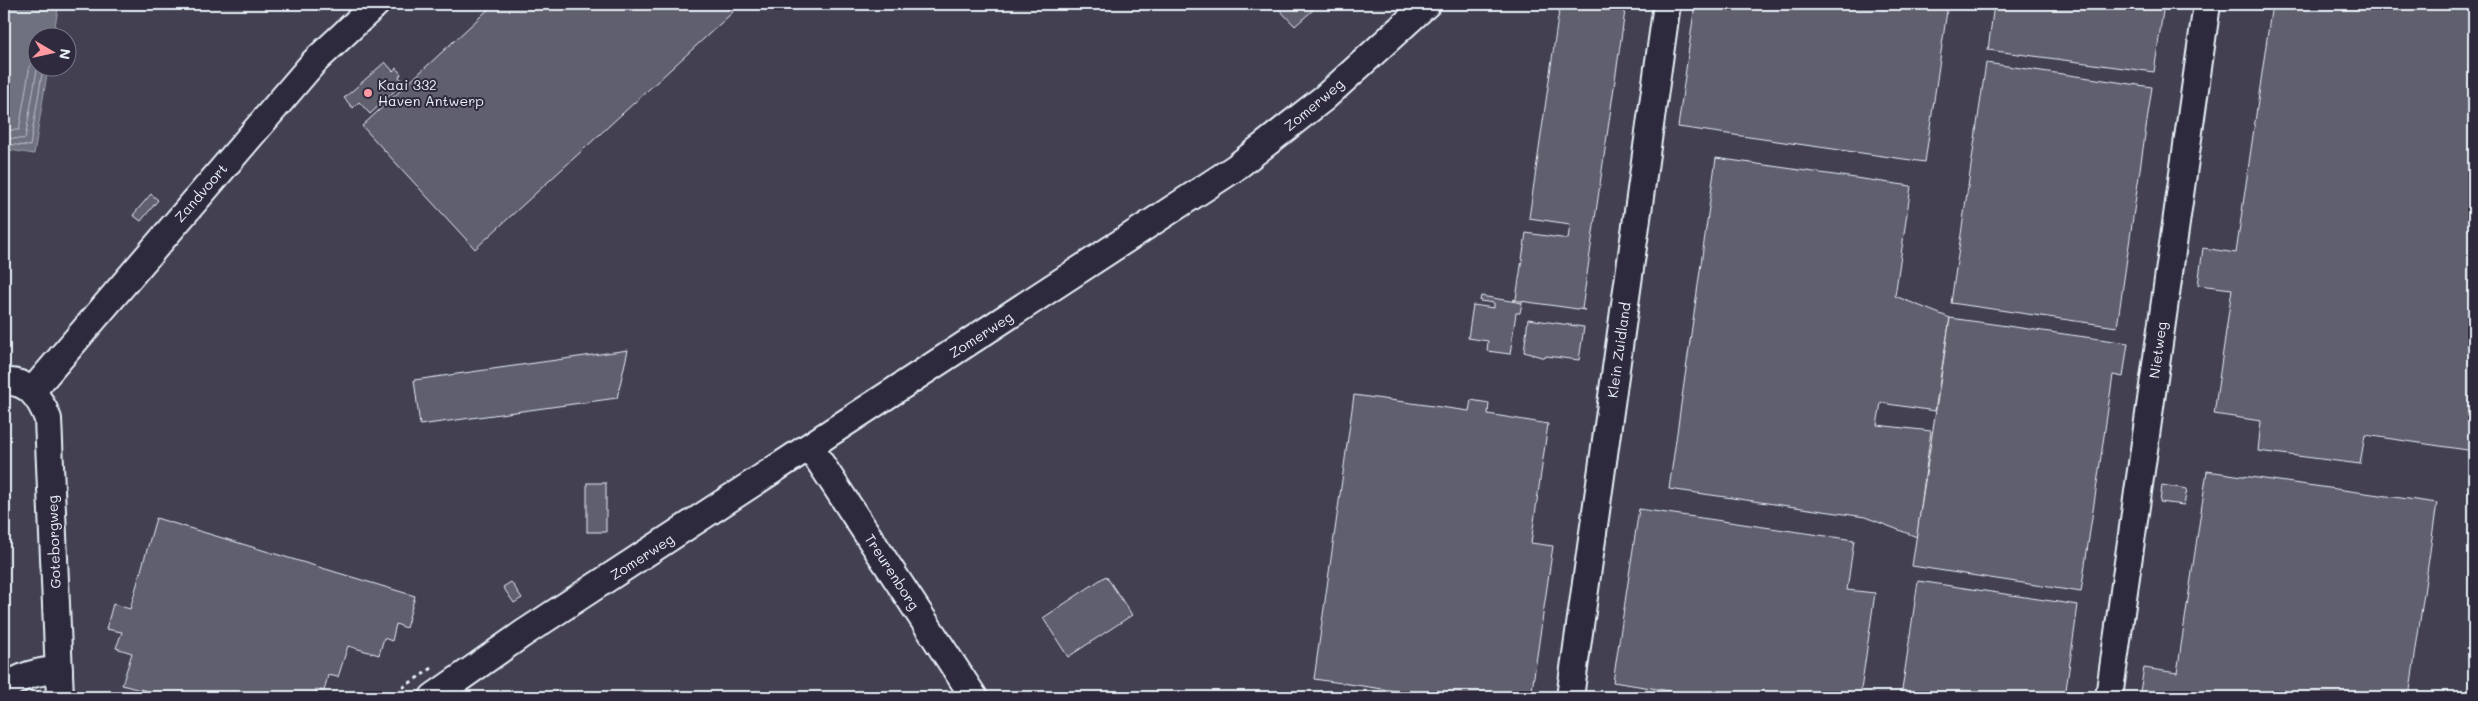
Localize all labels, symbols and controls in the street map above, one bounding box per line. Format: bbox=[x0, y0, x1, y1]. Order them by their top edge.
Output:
north arrow bbox=[28, 28, 78, 78]
text: N bbox=[55, 47, 76, 61]
street label: Zomerweg bbox=[1280, 74, 1347, 135]
place label: Kaai 332 Haven Antwerp bbox=[378, 75, 484, 110]
marker: Kaai 332 Haven Antwerp bbox=[362, 87, 374, 99]
street label: Zandvoort bbox=[170, 159, 231, 226]
street label: Klein Zuidland bbox=[1602, 301, 1635, 399]
street label: Zomerweg bbox=[945, 307, 1016, 362]
street label: Nietweg bbox=[2144, 320, 2171, 380]
street label: Goteborgweg bbox=[42, 495, 65, 589]
street label: Zomerweg bbox=[606, 529, 677, 584]
street label: Treurenborg bbox=[861, 530, 924, 613]

